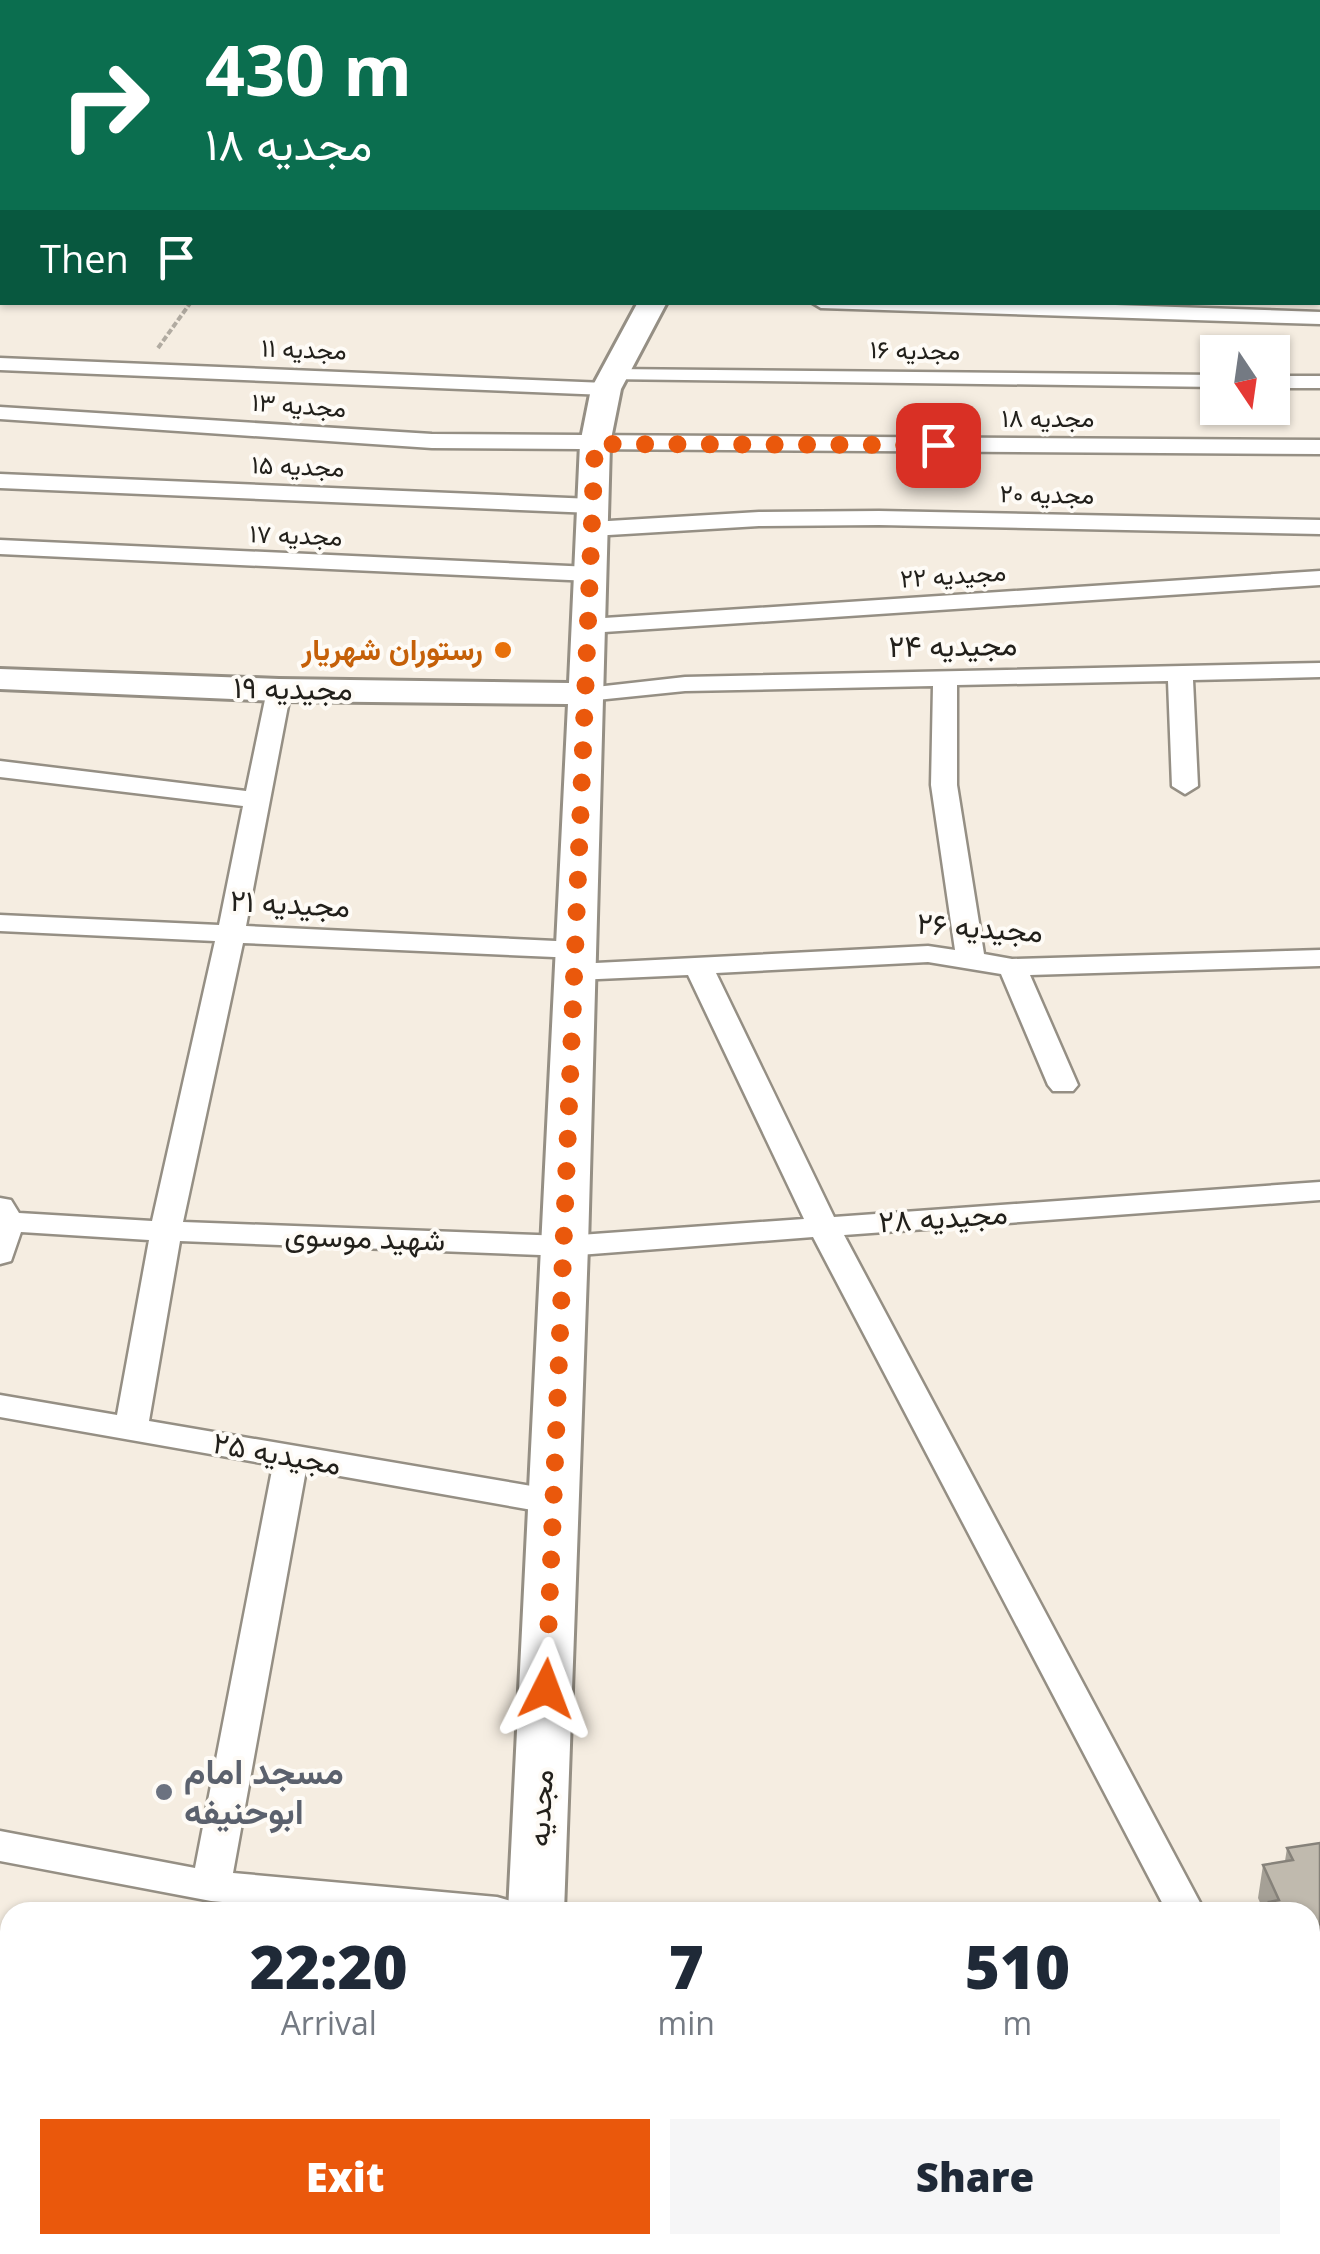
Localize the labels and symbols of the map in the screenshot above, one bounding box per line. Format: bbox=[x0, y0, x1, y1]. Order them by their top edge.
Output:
street label: مجدیه ۱۱ bbox=[261, 330, 347, 366]
street label: مجدیه ۱۶ bbox=[870, 331, 960, 367]
north arrow bbox=[1200, 335, 1290, 425]
street label: مجدیه ۱۳ bbox=[251, 384, 347, 424]
street label: مجدیه ۱۸ bbox=[1002, 400, 1094, 434]
pin bbox=[896, 403, 981, 488]
street label: مجدیه ۱۵ bbox=[251, 446, 345, 484]
street label: مجدیه ۲۰ bbox=[999, 475, 1095, 511]
street label: مجدیه ۱۷ bbox=[249, 515, 343, 553]
street label: مجیدیه ۲۲ bbox=[899, 553, 1007, 595]
street label: مجیدیه ۲۴ bbox=[888, 623, 1018, 666]
place label: رستوران شهریار bbox=[300, 628, 483, 669]
marker: رستوران شهریار bbox=[492, 639, 514, 661]
street label: مجیدیه ۱۹ bbox=[233, 666, 353, 709]
street label: مجیدیه ۲۱ bbox=[229, 879, 351, 926]
street label: مجیدیه ۲۶ bbox=[916, 902, 1045, 951]
street label: مجیدیه ۲۸ bbox=[877, 1192, 1009, 1241]
street label: شهید موسوی bbox=[284, 1213, 446, 1260]
street label: مجیدیه ۲۵ bbox=[210, 1421, 345, 1484]
position arrow bbox=[494, 1637, 598, 1741]
place label: مسجد امام ابوحنیفه bbox=[184, 1747, 344, 1834]
street label: مجدیه bbox=[517, 1768, 562, 1848]
marker: مسجد امام ابوحنیفه bbox=[153, 1781, 175, 1803]

